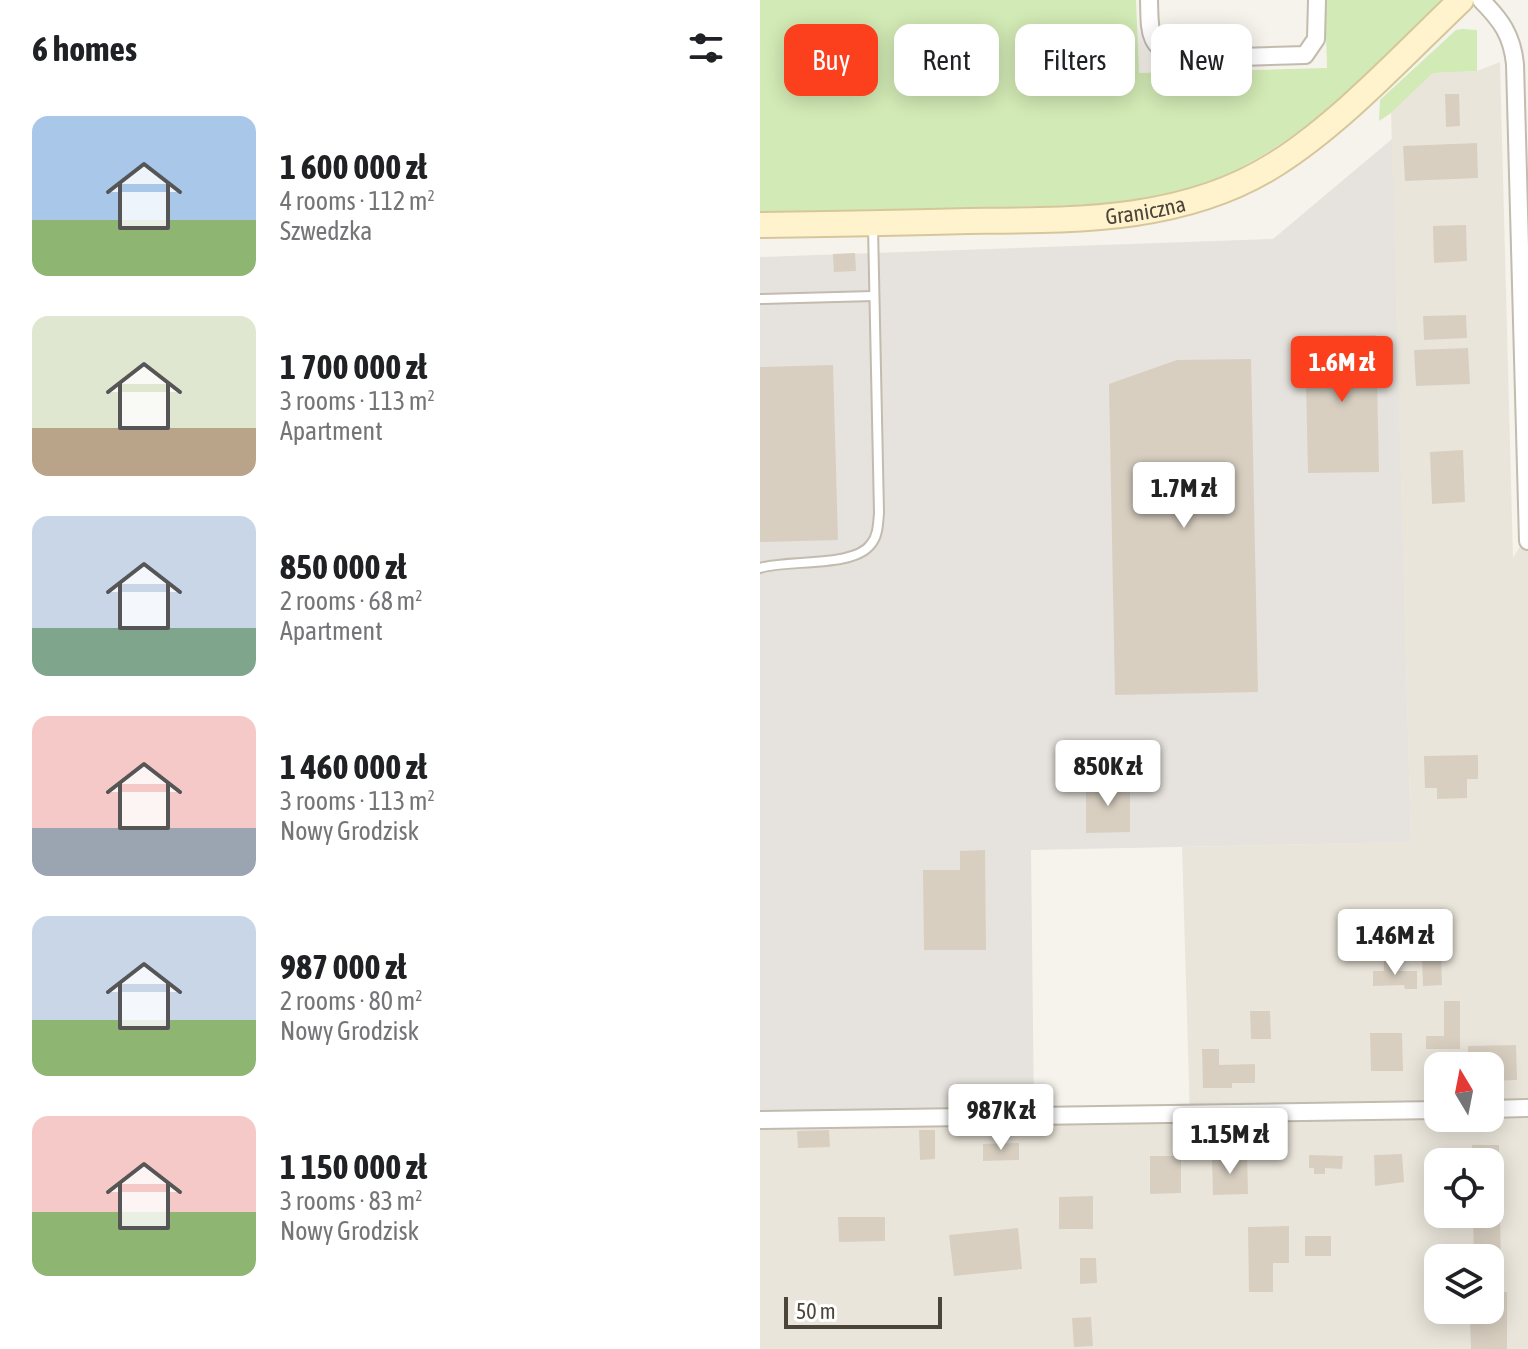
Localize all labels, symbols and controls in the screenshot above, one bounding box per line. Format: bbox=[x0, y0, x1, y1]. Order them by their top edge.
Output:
chip: Buy bbox=[784, 24, 878, 96]
chip: Rent bbox=[894, 24, 999, 96]
chip: Filters bbox=[1015, 24, 1135, 96]
chip: New bbox=[1151, 24, 1252, 96]
icon: filters bbox=[684, 26, 728, 70]
text: 6 homes bbox=[32, 29, 137, 68]
text: 1 600 000 zł bbox=[280, 147, 427, 186]
icon: home bbox=[96, 148, 192, 244]
text: 4 rooms · 112 m² bbox=[280, 186, 435, 216]
street label: Graniczna bbox=[1104, 190, 1188, 229]
text: Szwedzka bbox=[280, 216, 372, 246]
pin: 1.6M zł bbox=[1268, 336, 1416, 404]
text: 1 700 000 zł bbox=[280, 347, 427, 386]
text: 1.6M zł bbox=[1309, 347, 1375, 377]
icon: home bbox=[96, 348, 192, 444]
text: 3 rooms · 113 m² bbox=[280, 386, 435, 416]
text: Apartment bbox=[280, 416, 383, 446]
pin: 1.7M zł bbox=[1110, 462, 1258, 530]
text: 1.7M zł bbox=[1151, 473, 1217, 503]
text: 850 000 zł bbox=[280, 547, 406, 586]
icon: home bbox=[96, 548, 192, 644]
text: 2 rooms · 68 m² bbox=[280, 586, 422, 616]
text: Apartment bbox=[280, 616, 383, 646]
pin: 850K zł bbox=[1034, 740, 1182, 808]
text: 1 460 000 zł bbox=[280, 747, 427, 786]
icon: home bbox=[96, 748, 192, 844]
text: 850K zł bbox=[1073, 751, 1143, 781]
text: 3 rooms · 113 m² bbox=[280, 786, 435, 816]
text: Nowy Grodzisk bbox=[280, 816, 419, 846]
pin: 1.46M zł bbox=[1312, 909, 1478, 977]
text: 1.46M zł bbox=[1356, 920, 1434, 950]
text: 987 000 zł bbox=[280, 947, 406, 986]
icon: home bbox=[96, 948, 192, 1044]
text: 2 rooms · 80 m² bbox=[280, 986, 422, 1016]
text: Nowy Grodzisk bbox=[280, 1016, 419, 1046]
north arrow bbox=[1424, 1052, 1504, 1132]
map controls bbox=[1424, 1052, 1504, 1324]
pin: 987K zł bbox=[927, 1084, 1075, 1152]
text: 987K zł bbox=[966, 1095, 1036, 1125]
pin: 1.15M zł bbox=[1147, 1108, 1313, 1176]
text: 1.15M zł bbox=[1191, 1119, 1269, 1149]
text: 1 150 000 zł bbox=[280, 1147, 427, 1186]
icon: home bbox=[96, 1148, 192, 1244]
button: locate bbox=[1424, 1148, 1504, 1228]
text: 3 rooms · 83 m² bbox=[280, 1186, 422, 1216]
text: Nowy Grodzisk bbox=[280, 1216, 419, 1246]
button: layers bbox=[1424, 1244, 1504, 1324]
scale bar bbox=[784, 1293, 942, 1329]
text: 50 m bbox=[796, 1298, 836, 1324]

